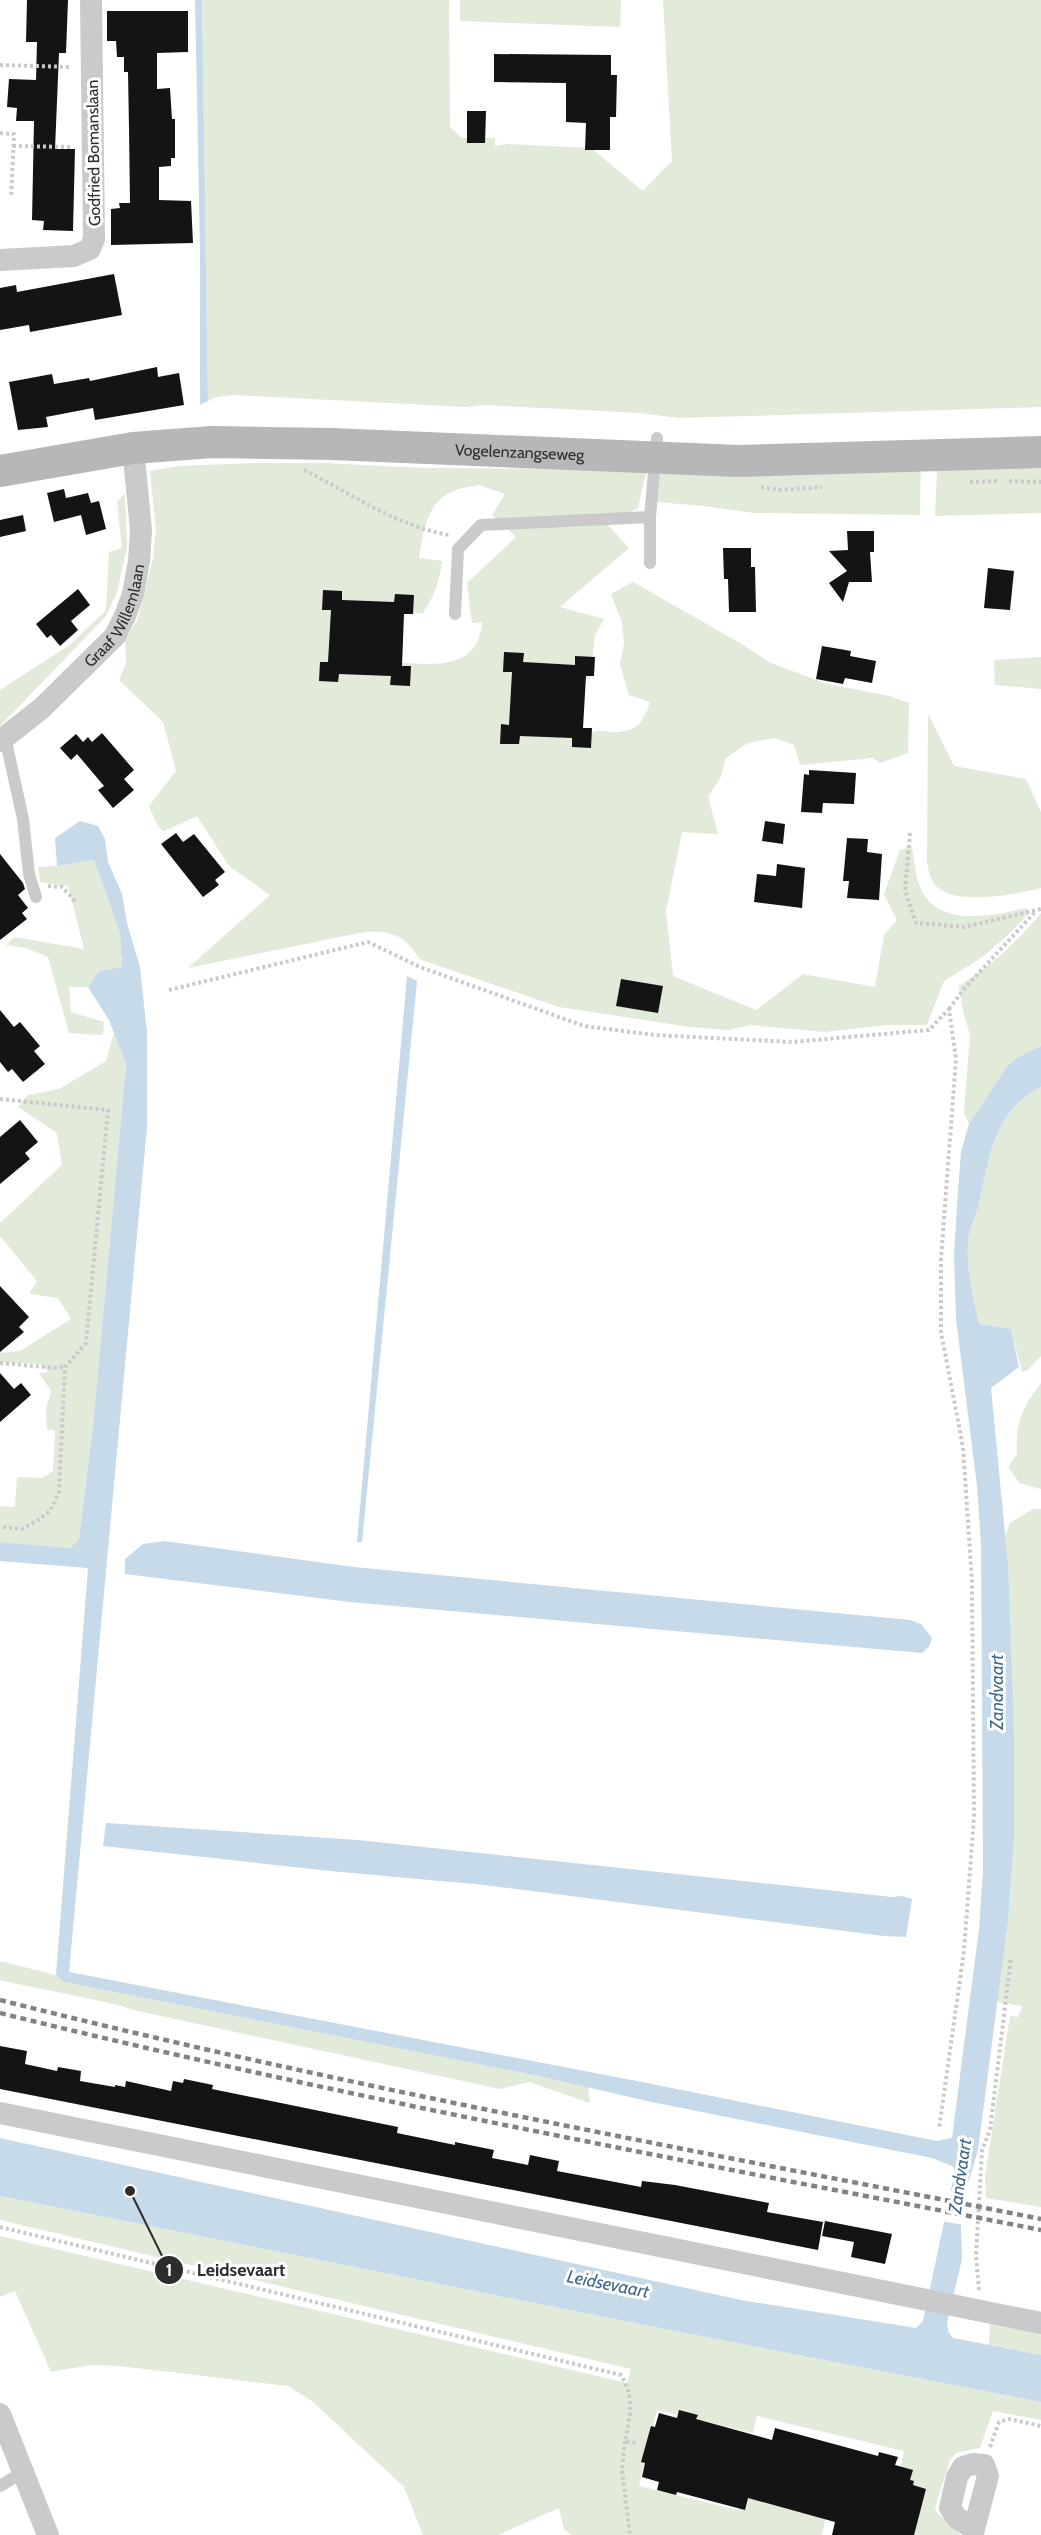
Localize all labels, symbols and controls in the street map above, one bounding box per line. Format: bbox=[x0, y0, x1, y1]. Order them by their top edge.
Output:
street label: Godfried Bomanslaan bbox=[83, 80, 104, 226]
street label: Vogelenzangseweg bbox=[455, 440, 586, 465]
street label: Graaf Willemlaan bbox=[80, 562, 148, 671]
water label: Zandvaart bbox=[986, 1654, 1008, 1731]
water label: Zandvaart bbox=[944, 2137, 976, 2216]
callout: Leidsevaart bbox=[154, 2252, 297, 2288]
text: 1 bbox=[166, 2259, 172, 2281]
text: Leidsevaart bbox=[197, 2259, 285, 2281]
water label: Leidsevaart bbox=[565, 2265, 651, 2303]

